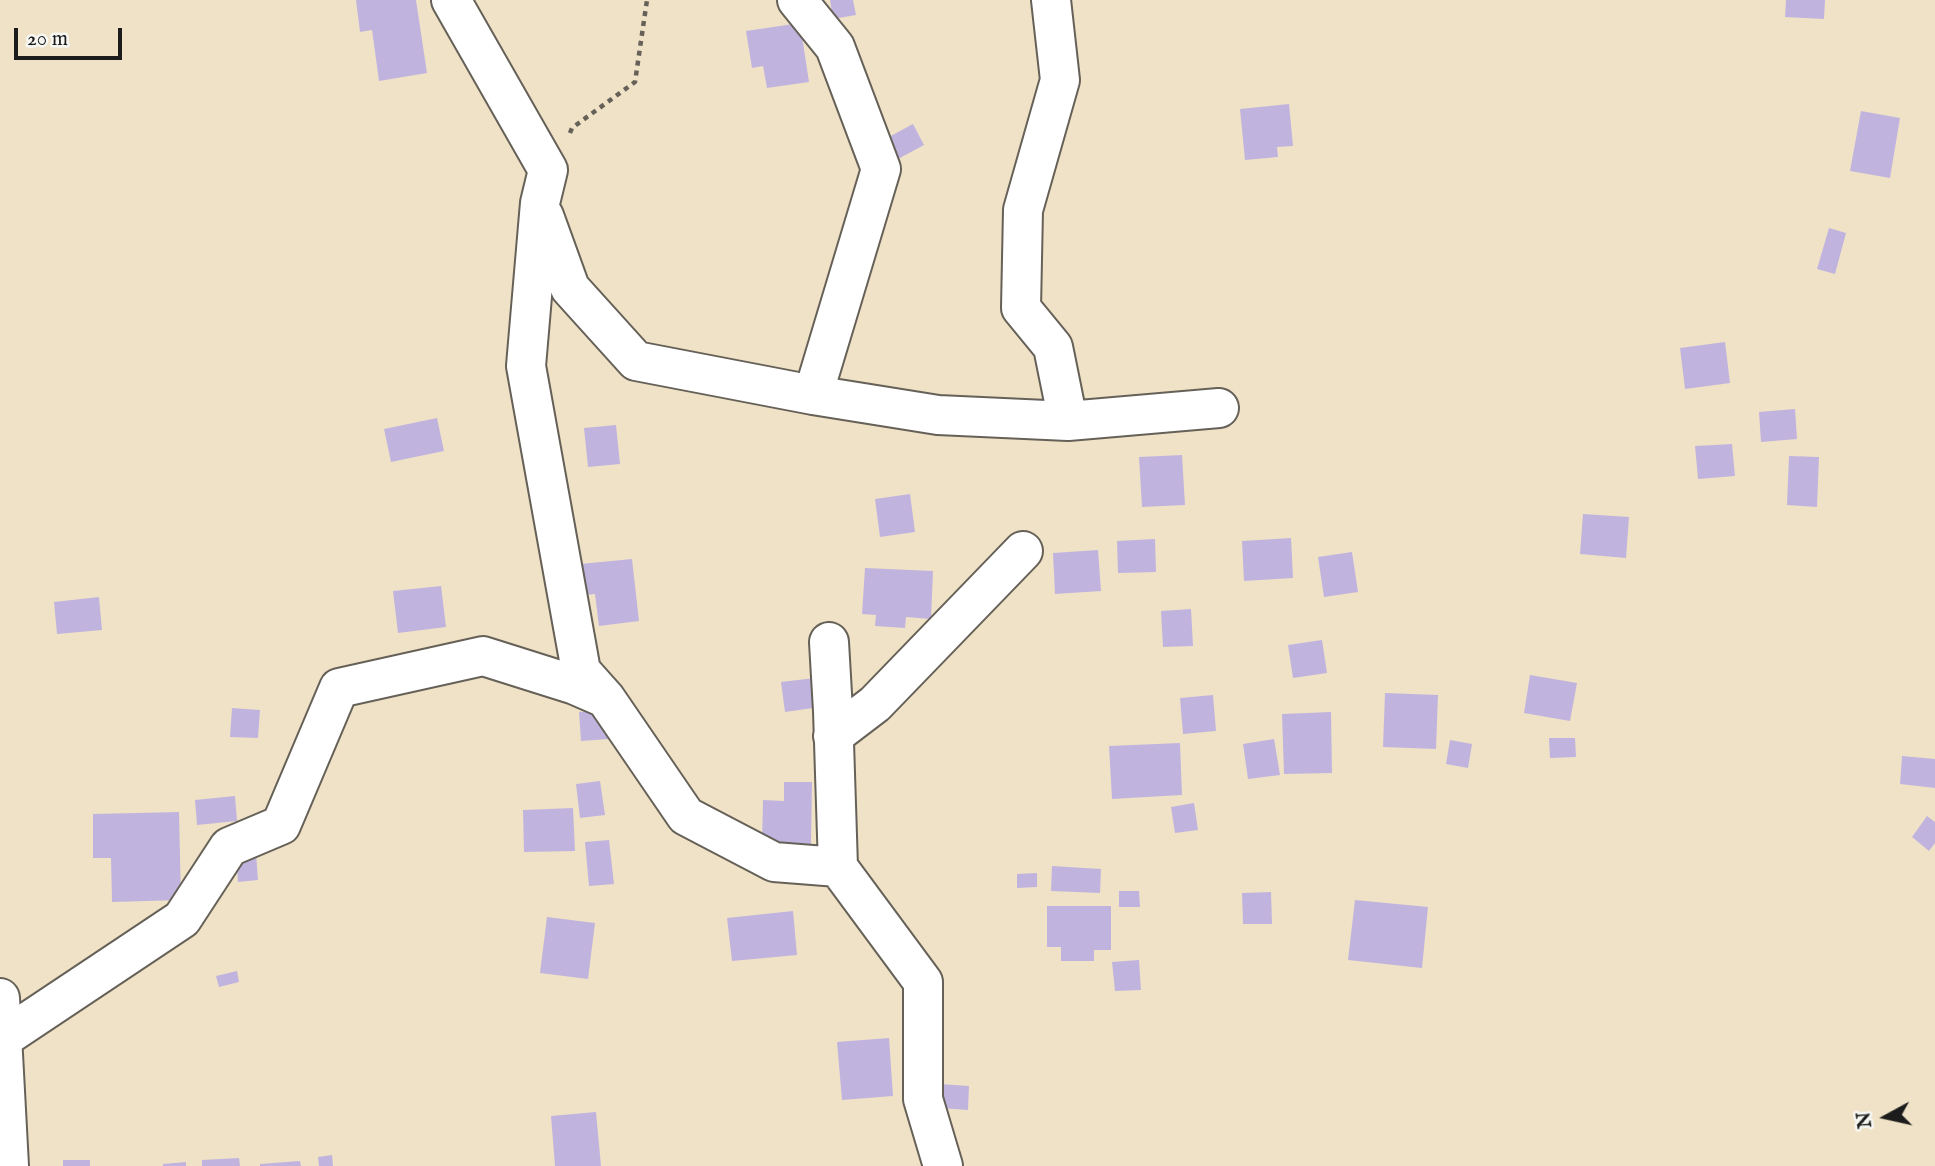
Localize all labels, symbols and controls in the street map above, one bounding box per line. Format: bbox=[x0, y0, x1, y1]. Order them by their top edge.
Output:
scale bar bbox=[18, 14, 126, 58]
text: 20 m bbox=[27, 26, 68, 53]
north arrow bbox=[1851, 1082, 1921, 1152]
text: N bbox=[1852, 1110, 1878, 1130]

